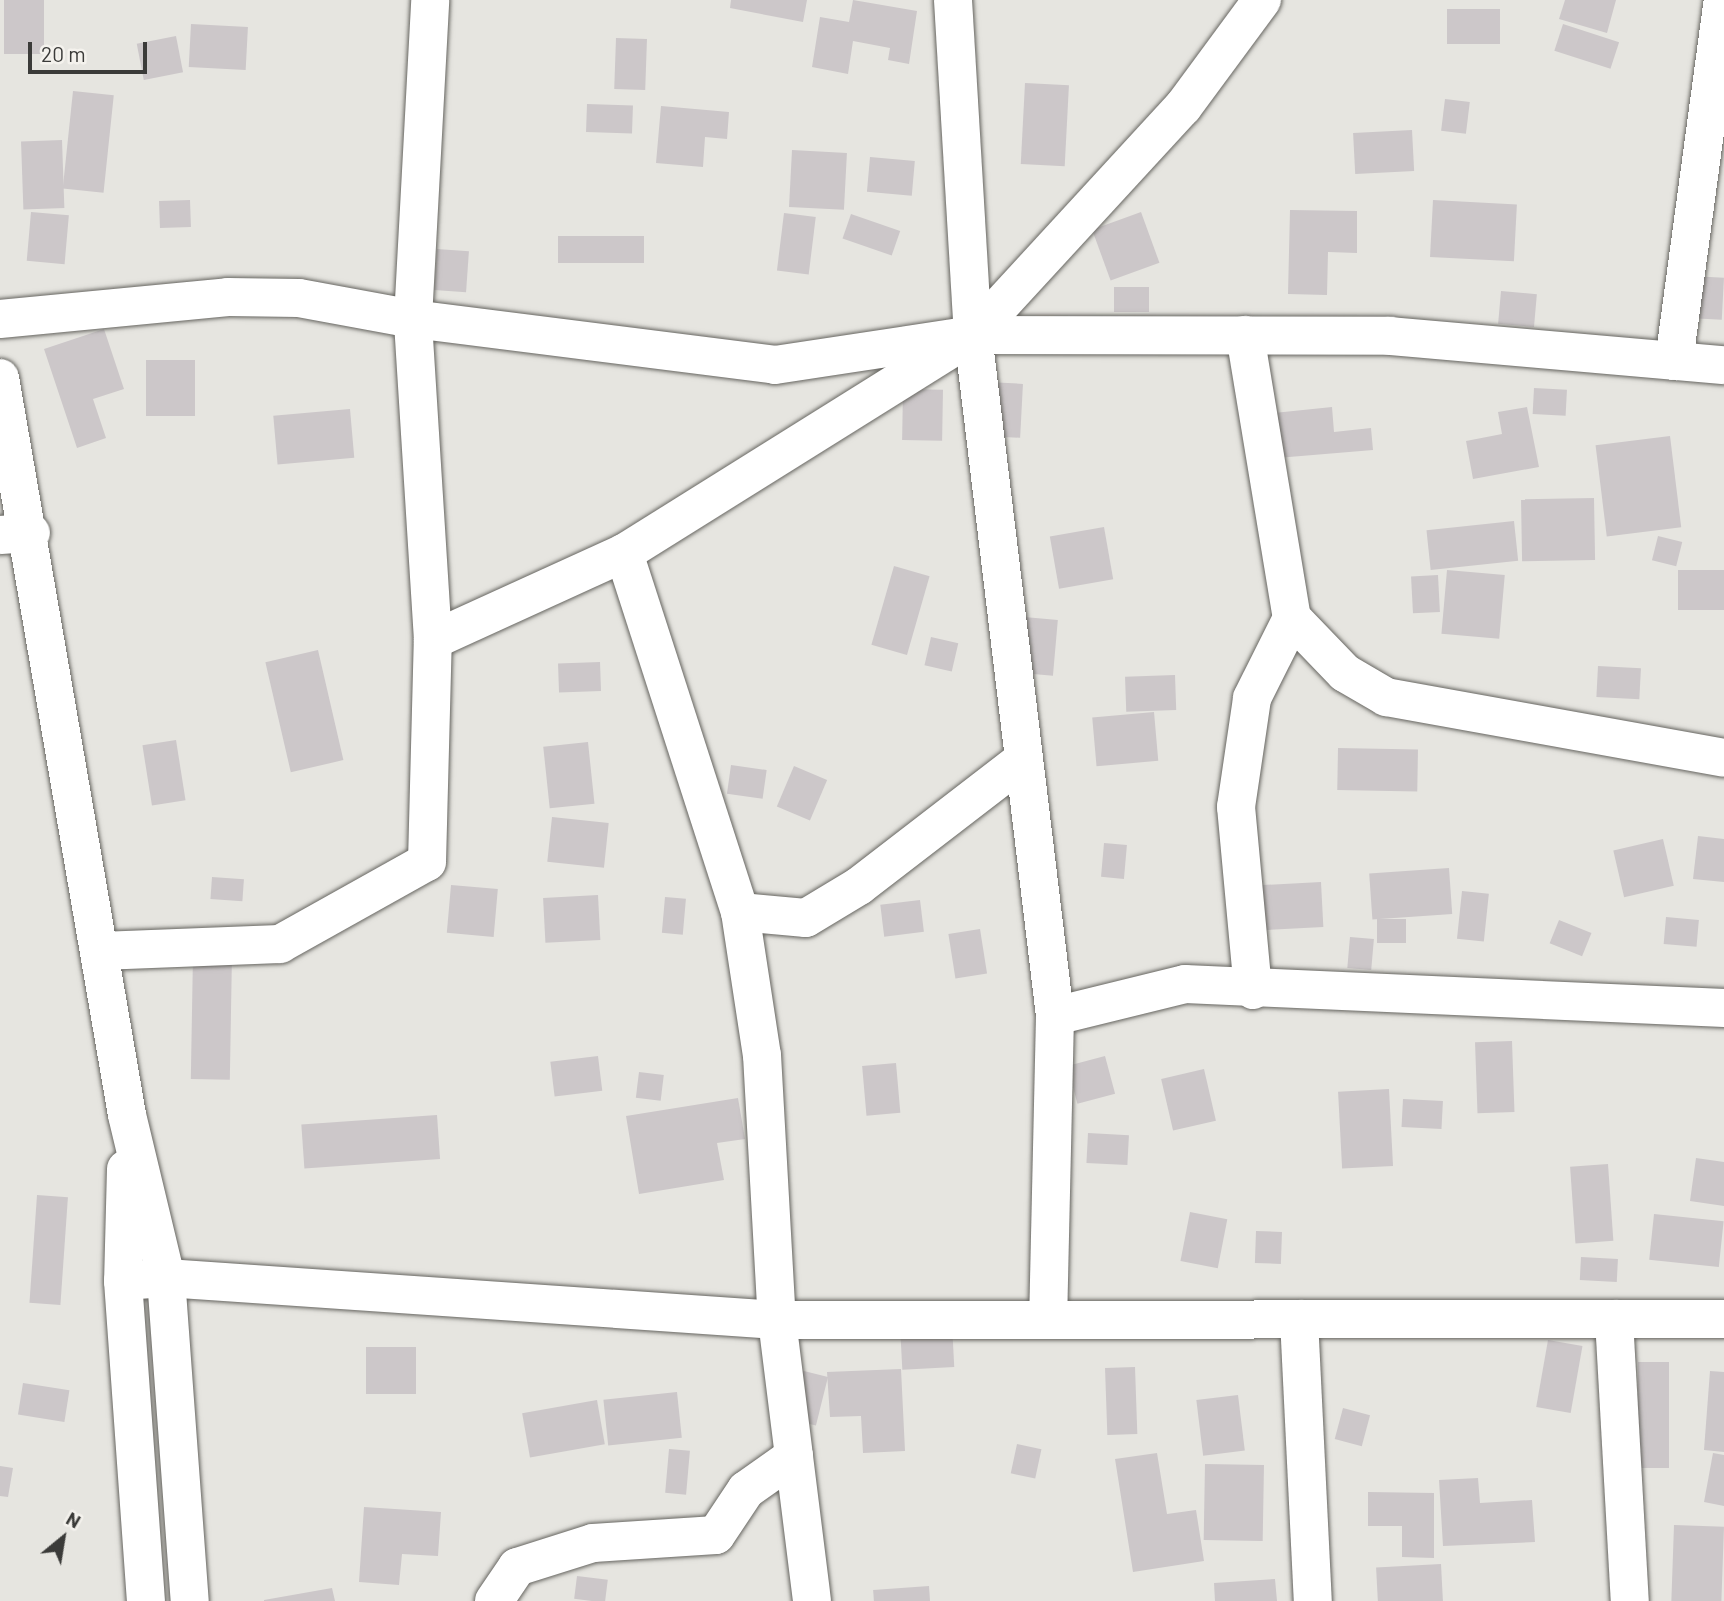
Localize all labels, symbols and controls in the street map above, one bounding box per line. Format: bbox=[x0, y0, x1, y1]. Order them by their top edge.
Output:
scale bar bbox=[32, 28, 150, 72]
text: 20 m bbox=[41, 41, 86, 66]
north arrow bbox=[28, 1503, 98, 1573]
text: N bbox=[63, 1506, 85, 1532]

